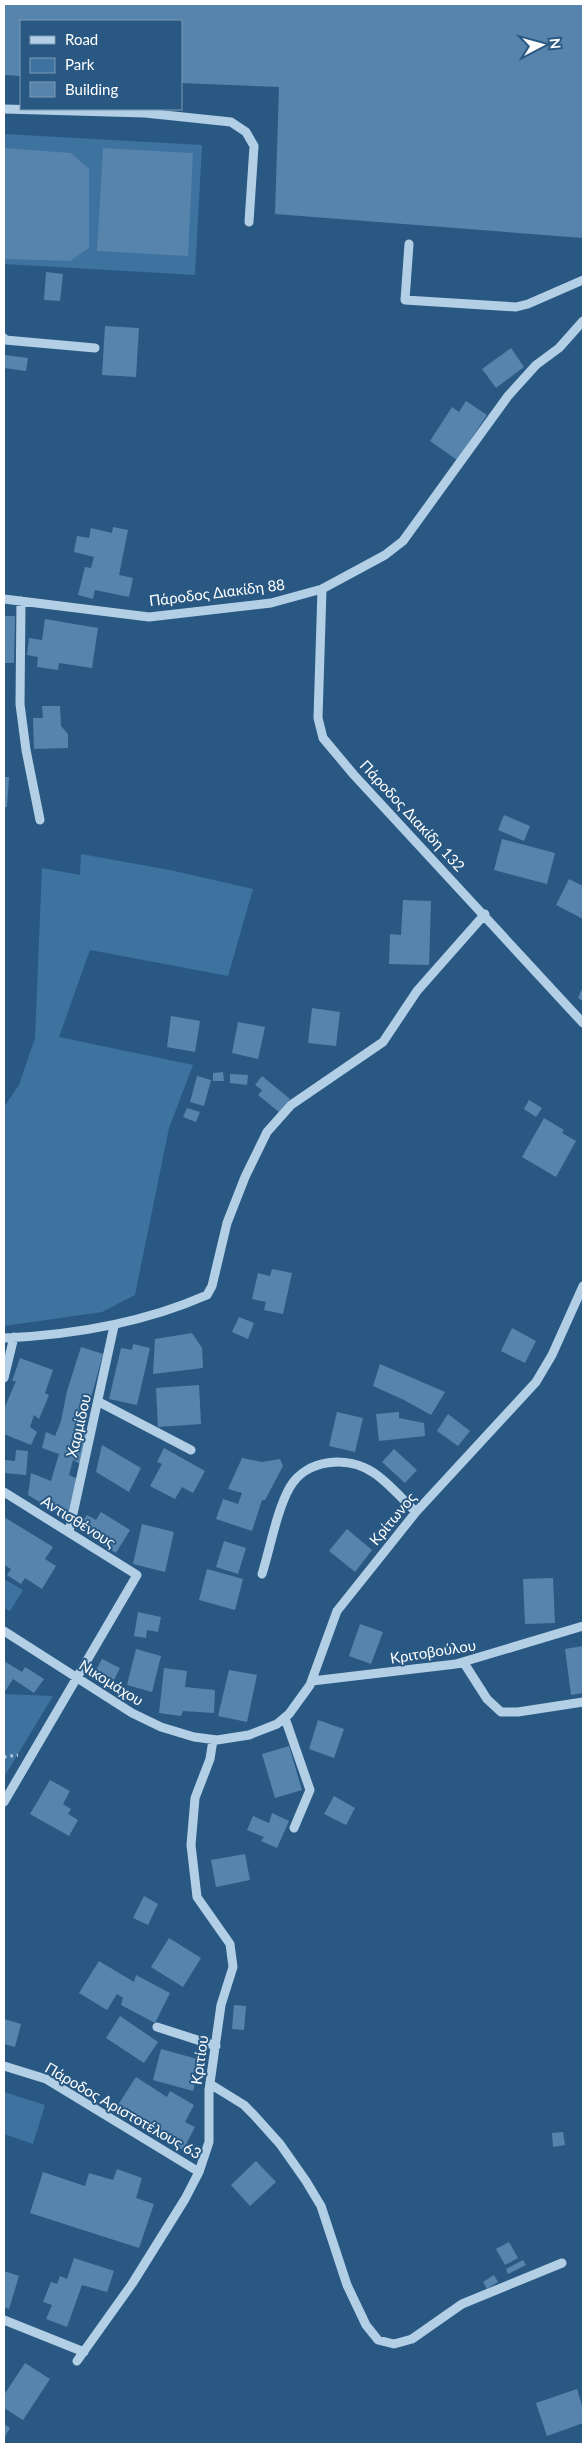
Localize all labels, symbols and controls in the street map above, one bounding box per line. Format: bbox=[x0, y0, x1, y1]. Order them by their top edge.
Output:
legend bbox=[20, 20, 182, 110]
north arrow bbox=[517, 20, 567, 70]
text: Road bbox=[65, 30, 98, 48]
text: N bbox=[546, 37, 564, 50]
text: Park bbox=[65, 55, 95, 73]
text: Building bbox=[65, 80, 118, 98]
street label: Πάροδος Διακίδη 88 bbox=[148, 575, 286, 609]
street label: Πάροδος Διακίδη 132 bbox=[357, 756, 469, 875]
street label: Χαρμίδου bbox=[62, 1392, 94, 1459]
street label: Κρίτωνος bbox=[365, 1488, 419, 1548]
street label: Αντισθένους bbox=[38, 1491, 119, 1551]
street label: Κριτοβούλου bbox=[389, 1635, 477, 1667]
street label: Νικομάχου bbox=[76, 1655, 147, 1709]
street label: Κριτίου bbox=[187, 2034, 211, 2086]
street label: Πάροδος Αριστοτέλους 63 bbox=[42, 2058, 205, 2162]

